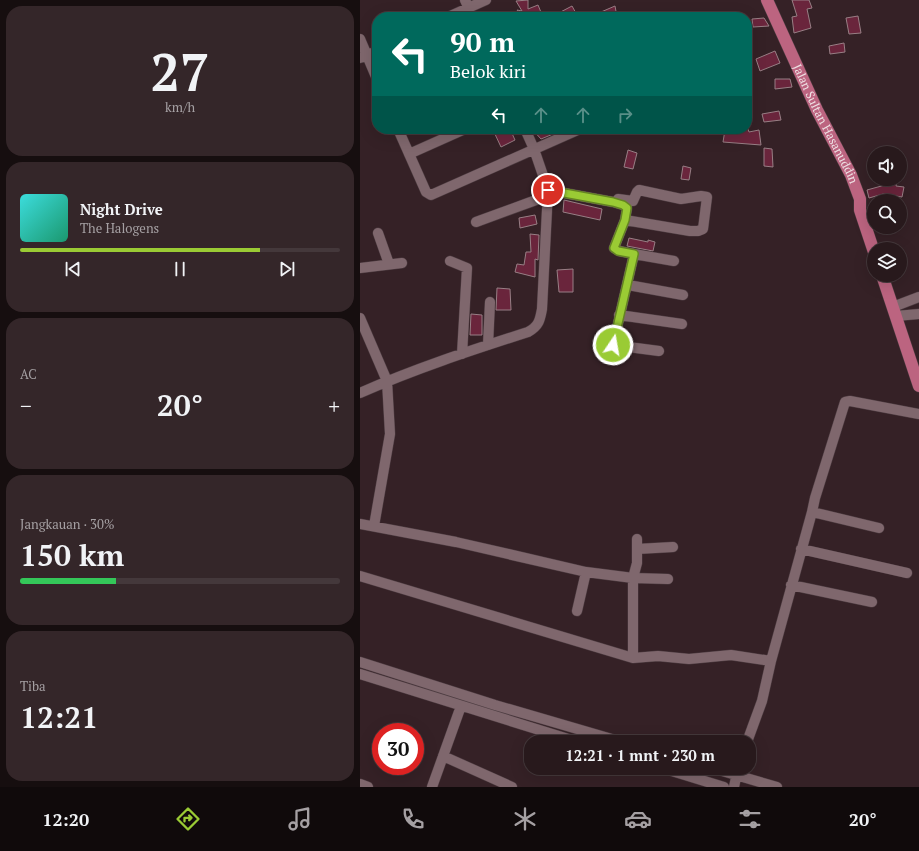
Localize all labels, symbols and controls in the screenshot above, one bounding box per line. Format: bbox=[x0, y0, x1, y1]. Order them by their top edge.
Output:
text: 90 m bbox=[450, 23, 515, 60]
icon: left bbox=[384, 28, 436, 80]
text: 27 bbox=[151, 37, 209, 106]
text: Belok kiri bbox=[450, 59, 526, 83]
street label: Jalan Sultan Hasanuddin bbox=[790, 61, 862, 186]
text: km/h bbox=[165, 98, 195, 116]
icon: left bbox=[488, 104, 510, 126]
icon: ahead bbox=[530, 104, 552, 126]
icon: ahead bbox=[572, 104, 594, 126]
icon: right bbox=[614, 104, 636, 126]
map controls bbox=[867, 146, 907, 282]
button: sound bbox=[867, 146, 907, 186]
pin bbox=[531, 173, 565, 207]
icon: arrive bbox=[537, 179, 559, 201]
button: search bbox=[867, 194, 907, 234]
text: Night Drive bbox=[80, 199, 163, 219]
text: The Halogens bbox=[80, 219, 159, 237]
button: layers bbox=[867, 242, 907, 282]
icon: previous bbox=[62, 258, 84, 280]
icon: pause bbox=[169, 258, 191, 280]
icon: next bbox=[276, 258, 298, 280]
position arrow bbox=[592, 324, 634, 366]
text: AC bbox=[20, 365, 37, 383]
text: 20° bbox=[157, 385, 203, 425]
text: − bbox=[20, 391, 32, 420]
text: + bbox=[328, 391, 340, 420]
text: Jangkauan · 30% bbox=[20, 515, 114, 533]
text: 150 km bbox=[20, 535, 124, 575]
text: Tiba bbox=[20, 677, 46, 695]
text: 12:21 bbox=[20, 697, 98, 737]
speed limit sign: 30 bbox=[372, 723, 424, 775]
text: 12:21 · 1 mnt · 230 m bbox=[565, 745, 715, 765]
icon: directions bbox=[174, 805, 202, 833]
icon: music bbox=[286, 805, 314, 833]
icon: phone bbox=[399, 805, 427, 833]
icon: climate bbox=[511, 805, 539, 833]
icon: car bbox=[624, 805, 652, 833]
icon: filters bbox=[736, 805, 764, 833]
text: 12:20 bbox=[42, 807, 89, 831]
text: 20° bbox=[849, 807, 877, 831]

